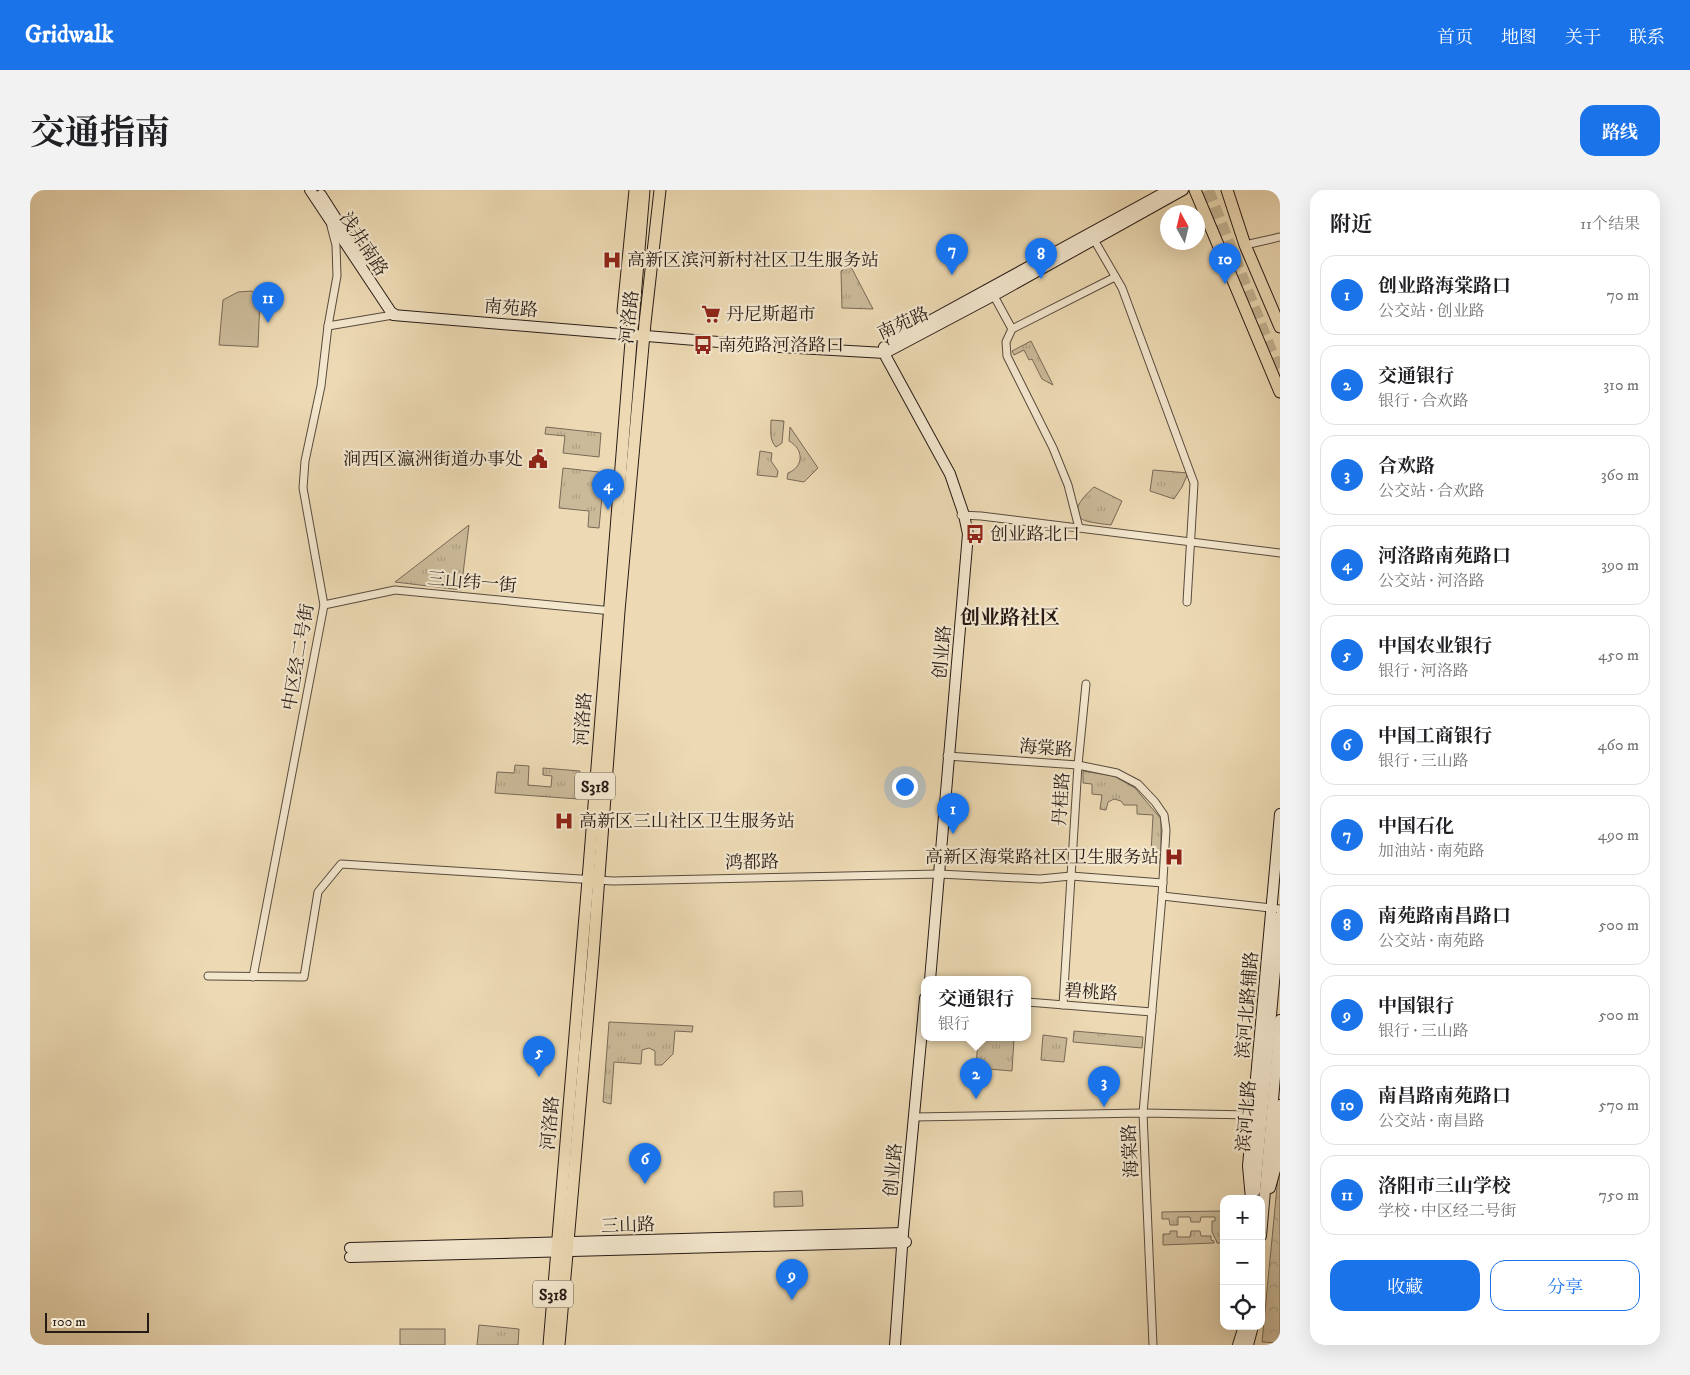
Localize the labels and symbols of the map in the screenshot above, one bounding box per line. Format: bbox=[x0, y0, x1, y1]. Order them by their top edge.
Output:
north arrow bbox=[1160, 205, 1205, 250]
street label: 浅井南路 bbox=[334, 208, 392, 281]
pin: 7 bbox=[936, 234, 968, 275]
pin: 8 bbox=[1025, 238, 1057, 279]
pin: 10 bbox=[1209, 243, 1241, 284]
hospital icon: 高新区滨河新村社区卫生服务站 bbox=[601, 249, 623, 271]
place label: 高新区滨河新村社区卫生服务站 bbox=[627, 250, 879, 272]
pin: 11 bbox=[252, 282, 284, 323]
street label: 河洛路 bbox=[616, 289, 644, 345]
street label: 南苑路 bbox=[483, 296, 539, 322]
supermarket icon: 丹尼斯超市 bbox=[700, 303, 722, 325]
street label: 南苑路 bbox=[874, 303, 933, 345]
place label: 丹尼斯超市 bbox=[726, 304, 816, 326]
bus stop icon: 南苑路河洛路口 bbox=[692, 334, 714, 356]
place label: 南苑路河洛路口 bbox=[718, 335, 844, 357]
public building icon: 涧西区瀛洲街道办事处 bbox=[527, 448, 549, 470]
place label: 涧西区瀛洲街道办事处 bbox=[343, 449, 523, 471]
pin: 4 bbox=[592, 469, 624, 510]
bus stop icon: 创业路北口 bbox=[964, 523, 986, 545]
place label: 创业路北口 bbox=[990, 524, 1080, 546]
street label: 三山纬一街 bbox=[426, 568, 518, 598]
street label: 中区经二号街 bbox=[279, 602, 319, 712]
district label: 创业路社区 bbox=[960, 606, 1060, 631]
street label: 创业路 bbox=[930, 624, 956, 680]
street label: 河洛路 bbox=[571, 691, 597, 747]
street label: 海棠路 bbox=[1018, 736, 1074, 762]
street label: 丹桂路 bbox=[1049, 771, 1075, 827]
road number: S318 bbox=[575, 772, 615, 800]
your location bbox=[892, 774, 918, 800]
pin: 1 bbox=[937, 793, 969, 834]
hospital icon: 高新区三山社区卫生服务站 bbox=[553, 810, 575, 832]
place label: 高新区三山社区卫生服务站 bbox=[579, 811, 795, 833]
hospital icon: 高新区海棠路社区卫生服务站 bbox=[1163, 846, 1185, 868]
place label: 高新区海棠路社区卫生服务站 bbox=[925, 847, 1159, 869]
street label: 鸿都路 bbox=[725, 852, 779, 874]
street label: 滨河北路辅路 bbox=[1232, 950, 1264, 1060]
street label: 碧桃路 bbox=[1063, 980, 1119, 1006]
pin: 5 bbox=[523, 1036, 555, 1077]
pin: 2 bbox=[960, 1058, 992, 1099]
pin: 3 bbox=[1088, 1066, 1120, 1107]
street label: 滨河北路 bbox=[1233, 1079, 1261, 1153]
street label: 河洛路 bbox=[538, 1095, 564, 1151]
street label: 海棠路 bbox=[1119, 1123, 1143, 1178]
street label: 创业路 bbox=[881, 1142, 907, 1198]
pin: 6 bbox=[629, 1143, 661, 1184]
street label: 三山路 bbox=[601, 1214, 655, 1238]
pin: 9 bbox=[776, 1259, 808, 1300]
road number: S318 bbox=[533, 1280, 573, 1308]
scale bar bbox=[45, 1310, 149, 1333]

